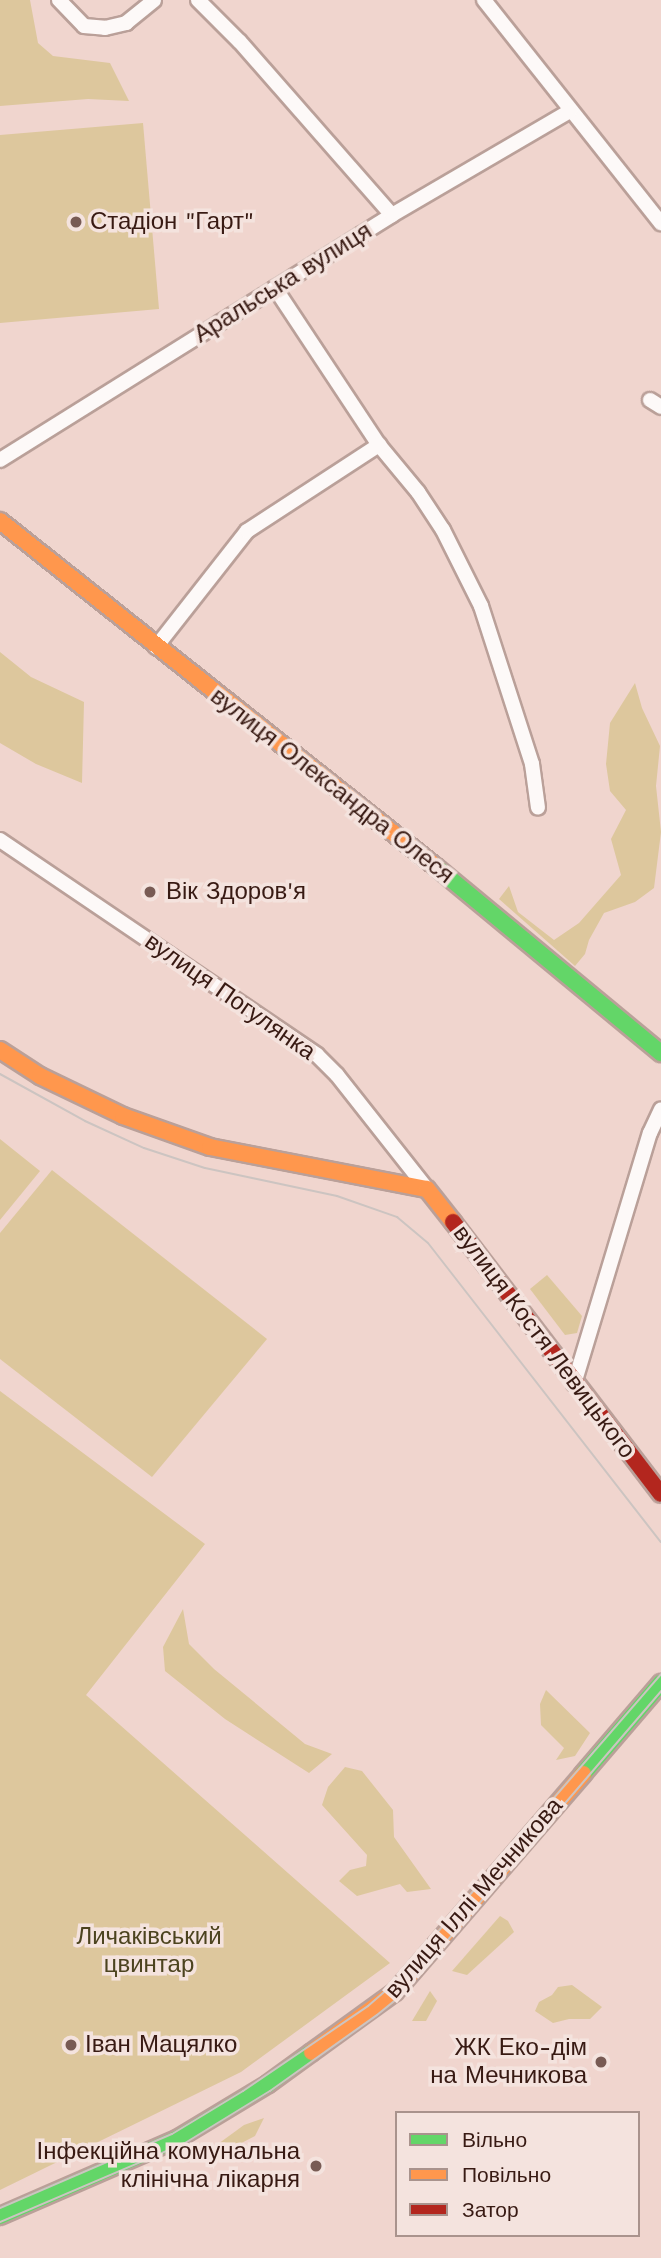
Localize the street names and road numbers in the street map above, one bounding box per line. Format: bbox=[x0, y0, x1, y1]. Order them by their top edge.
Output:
street label: Аральська вулиця bbox=[189, 217, 377, 349]
street label: вулиця Олександра Олеся bbox=[205, 682, 459, 890]
street label: вулиця Погулянка bbox=[139, 927, 321, 1067]
street label: вулиця Костя Левицького bbox=[447, 1220, 641, 1464]
street label: вулиця Іллі Мечникова bbox=[379, 1792, 569, 2004]

